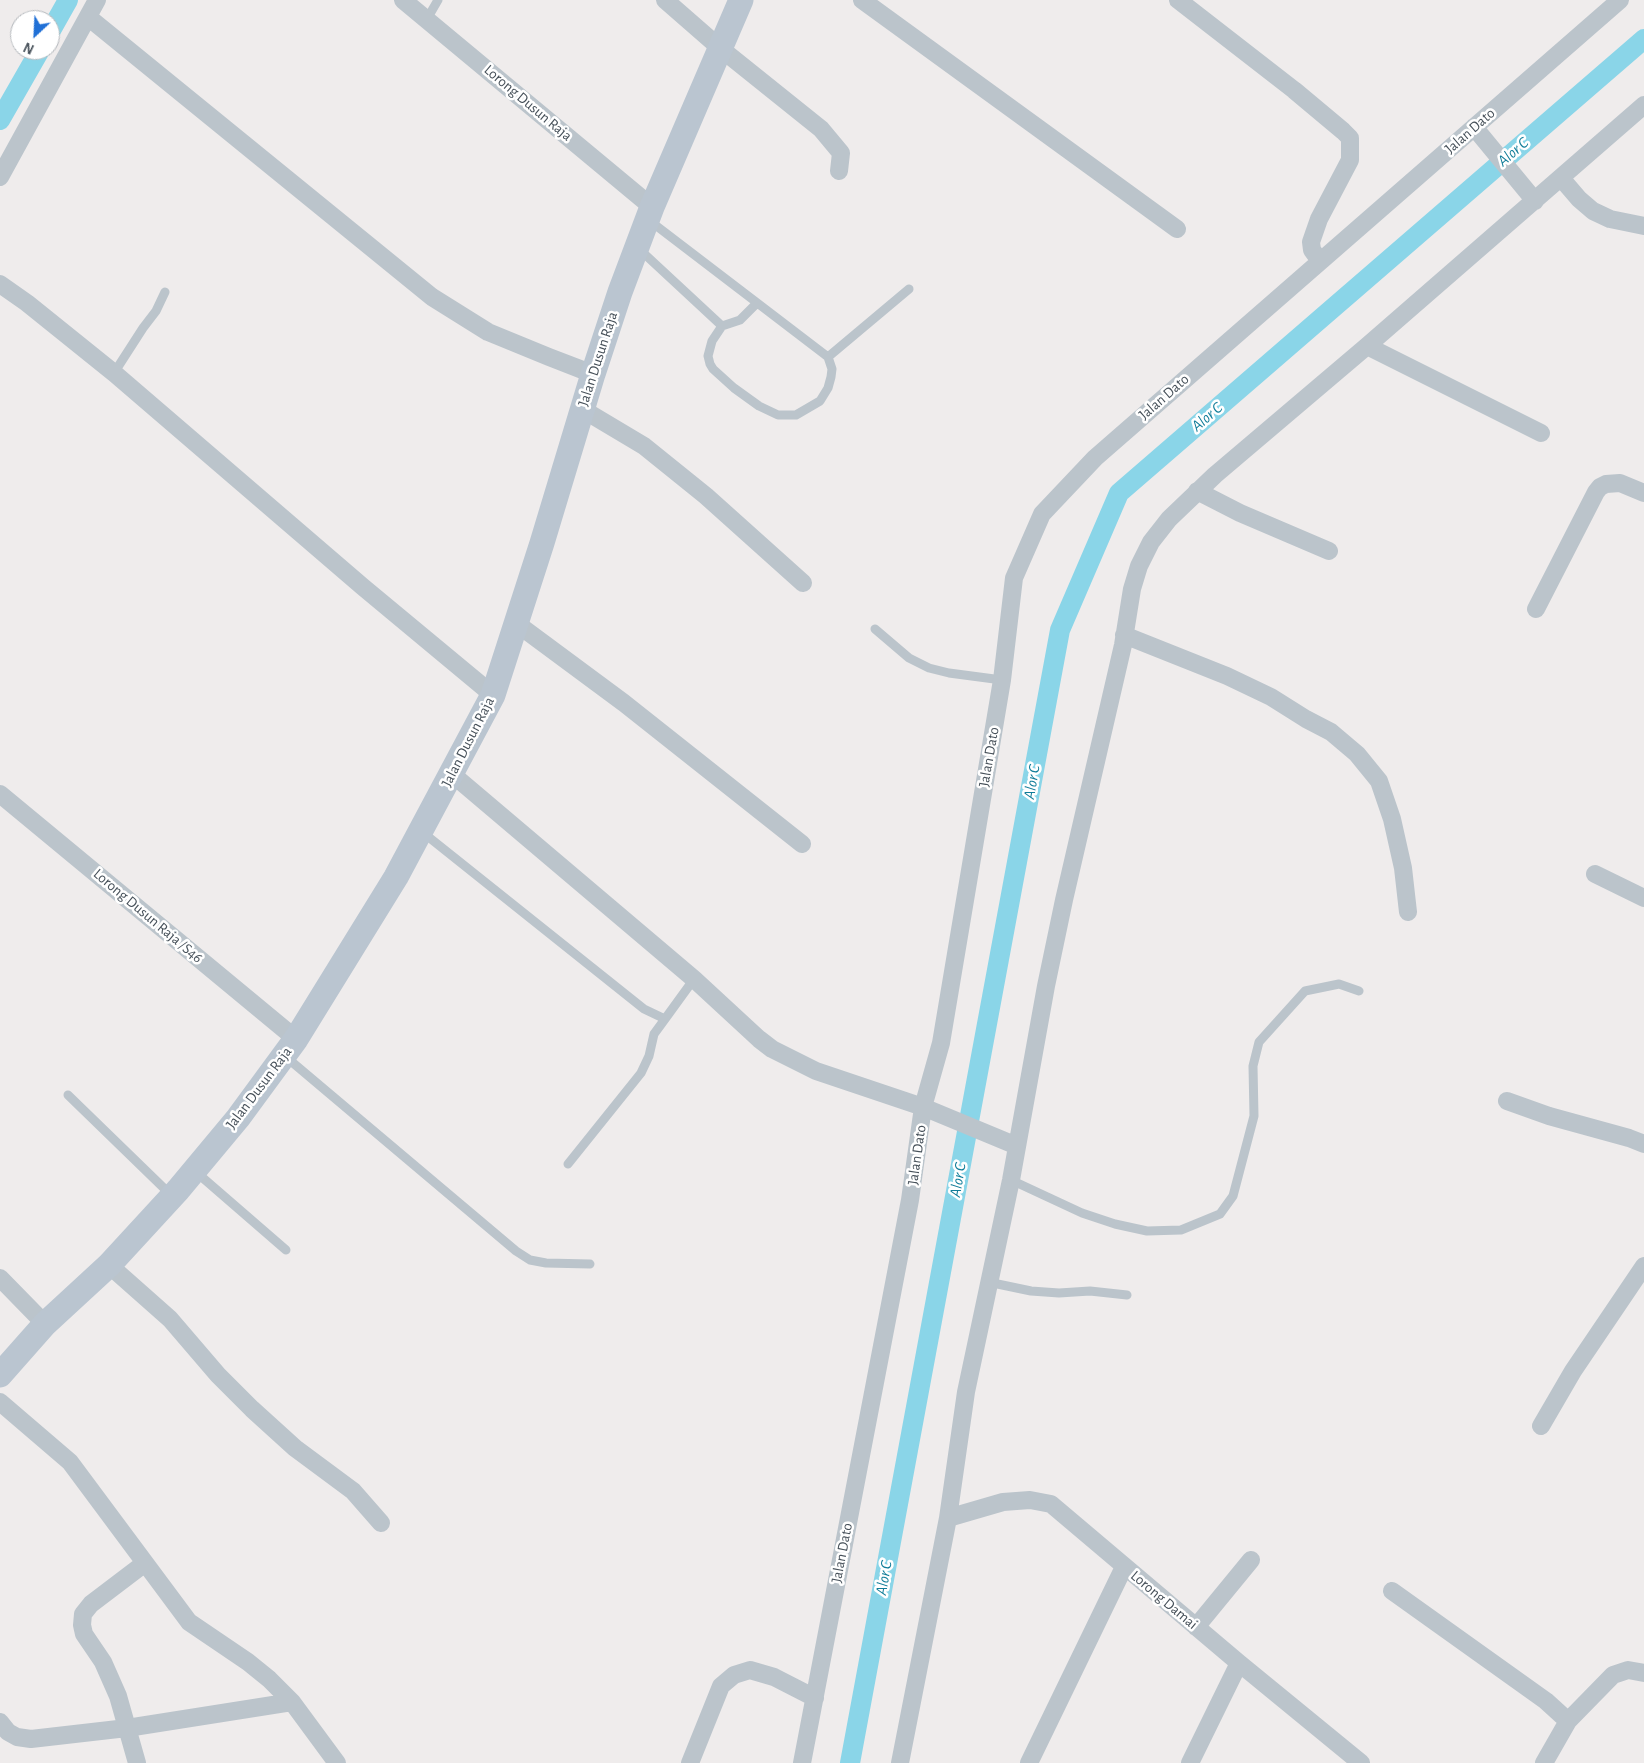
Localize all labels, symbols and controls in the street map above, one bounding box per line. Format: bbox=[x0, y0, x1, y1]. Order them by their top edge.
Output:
north arrow bbox=[10, 10, 60, 60]
text: N bbox=[22, 39, 36, 56]
street label: Lorong Dusun Raja bbox=[480, 61, 576, 145]
street label: Jalan Dato bbox=[1441, 104, 1499, 158]
water label: Alor C bbox=[1494, 133, 1532, 171]
street label: Jalan Dusun Raja bbox=[574, 309, 622, 409]
street label: Jalan Dato bbox=[1135, 370, 1193, 424]
water label: Alor C bbox=[1188, 398, 1226, 436]
street label: Jalan Dusun Raja bbox=[438, 694, 498, 790]
street label: Jalan Dato bbox=[975, 726, 1003, 788]
water label: Alor C bbox=[1020, 763, 1044, 801]
street label: Lorong Dusun Raja /S46 bbox=[90, 865, 206, 967]
street label: Jalan Dusun Raja bbox=[222, 1043, 296, 1133]
street label: Jalan Dato bbox=[904, 1124, 930, 1186]
water label: Alor C bbox=[946, 1161, 970, 1199]
street label: Jalan Dato bbox=[827, 1522, 857, 1584]
water label: Alor C bbox=[872, 1559, 896, 1597]
street label: Lorong Damai bbox=[1127, 1567, 1201, 1633]

